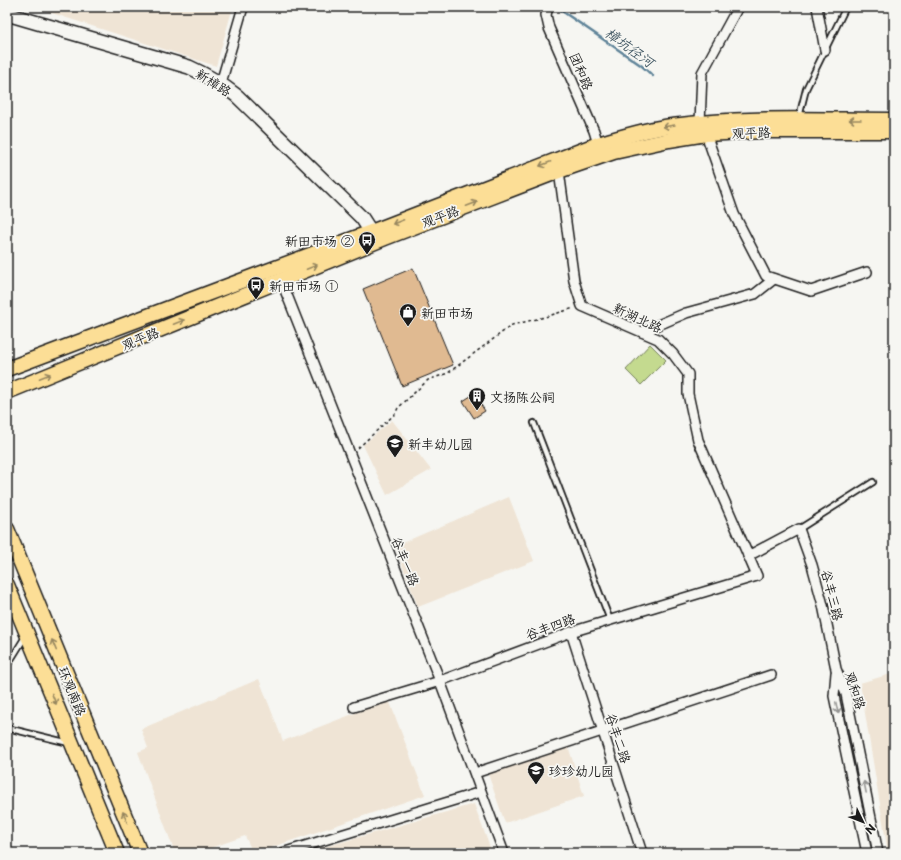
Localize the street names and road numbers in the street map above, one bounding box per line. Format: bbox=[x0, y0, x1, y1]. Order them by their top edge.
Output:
street label: 团和路 bbox=[566, 49, 598, 93]
street label: 新樟路 bbox=[192, 64, 236, 100]
street label: 观平路 bbox=[731, 122, 771, 142]
street label: 观平路 bbox=[418, 200, 462, 232]
street label: 新湖北路 bbox=[610, 297, 666, 337]
street label: 观平路 bbox=[118, 322, 162, 354]
street label: 谷丰一路 bbox=[387, 533, 425, 589]
street label: 谷丰三路 bbox=[817, 567, 849, 623]
street label: 谷丰四路 bbox=[522, 608, 578, 644]
street label: 环观南路 bbox=[54, 663, 92, 719]
street label: 观和路 bbox=[841, 669, 871, 711]
street label: 谷丰二路 bbox=[602, 710, 636, 766]

